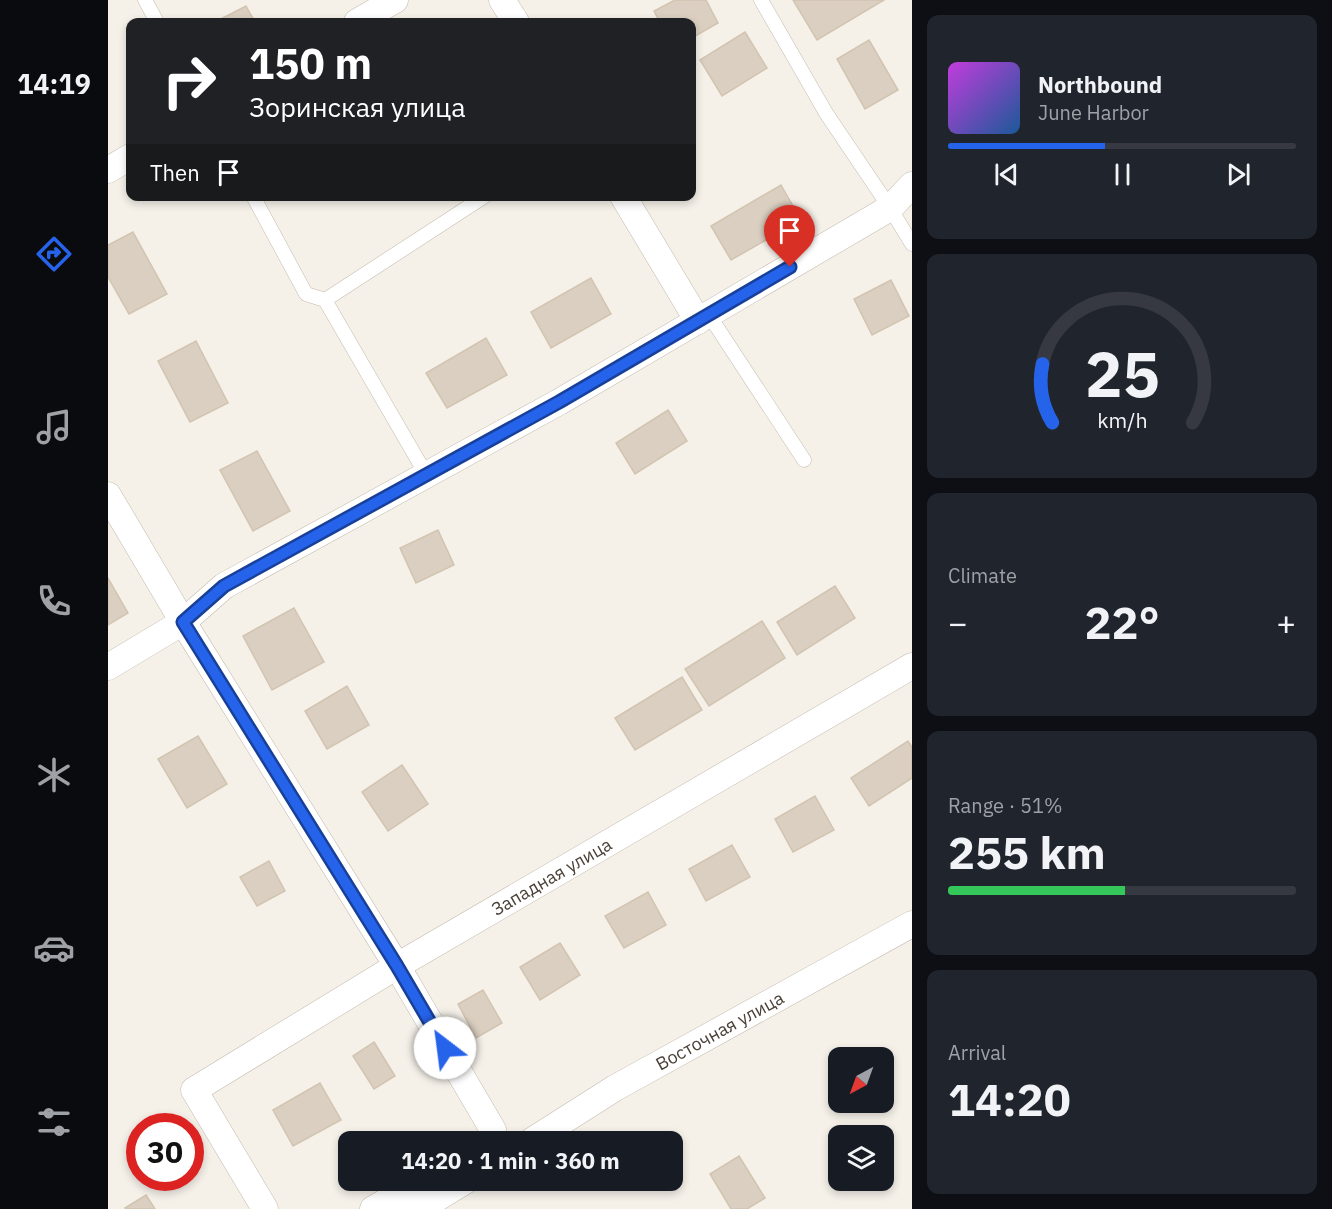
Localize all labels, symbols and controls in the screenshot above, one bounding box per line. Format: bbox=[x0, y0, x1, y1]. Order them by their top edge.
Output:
text: 150 m bbox=[249, 36, 372, 91]
icon: right bbox=[150, 42, 228, 120]
text: 14:19 bbox=[17, 66, 91, 101]
text: Northbound bbox=[1038, 70, 1162, 99]
text: Зоринская улица bbox=[249, 89, 466, 124]
text: June Harbor bbox=[1038, 99, 1149, 126]
icon: arrive bbox=[212, 156, 245, 189]
text: Then bbox=[150, 158, 200, 187]
icon: previous bbox=[990, 158, 1023, 191]
icon: pause bbox=[1106, 158, 1139, 191]
icon: next bbox=[1222, 158, 1255, 191]
pin bbox=[764, 205, 815, 267]
icon: arrive bbox=[773, 214, 806, 247]
icon: directions bbox=[33, 233, 75, 275]
text: 25 bbox=[1085, 333, 1159, 414]
icon: music bbox=[33, 406, 75, 448]
text: km/h bbox=[1097, 406, 1147, 434]
text: Climate bbox=[948, 562, 1017, 589]
icon: phone bbox=[33, 580, 75, 622]
text: 22° bbox=[1084, 593, 1160, 651]
text: − bbox=[948, 601, 968, 644]
text: + bbox=[1276, 601, 1296, 644]
icon: climate bbox=[33, 754, 75, 796]
text: Range · 51% bbox=[948, 792, 1063, 819]
text: 255 km bbox=[948, 823, 1106, 881]
street label: Западная улица bbox=[487, 832, 616, 920]
icon: car bbox=[33, 927, 75, 969]
street label: Восточная улица bbox=[651, 986, 788, 1075]
position arrow bbox=[413, 1016, 477, 1080]
text: Arrival bbox=[948, 1039, 1006, 1066]
north arrow bbox=[828, 1047, 894, 1113]
map controls bbox=[828, 1047, 894, 1191]
text: 14:20 bbox=[948, 1070, 1071, 1128]
icon: filters bbox=[33, 1101, 75, 1143]
speed limit sign: 30 bbox=[126, 1113, 204, 1191]
button: layers bbox=[828, 1125, 894, 1191]
text: 14:20 · 1 min · 360 m bbox=[401, 1146, 620, 1175]

